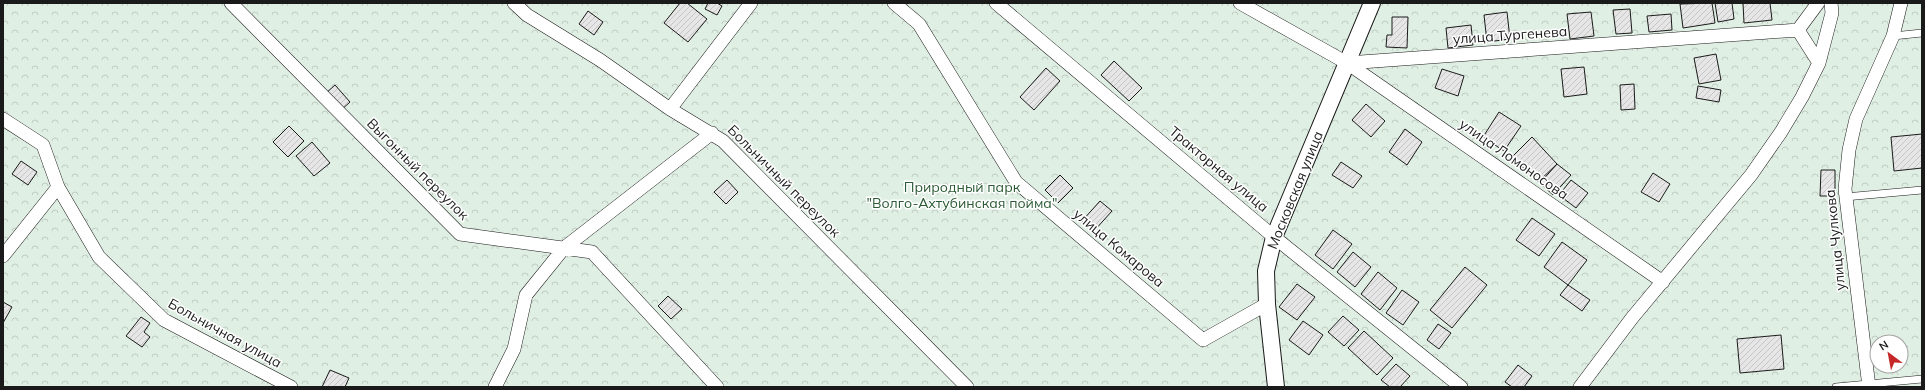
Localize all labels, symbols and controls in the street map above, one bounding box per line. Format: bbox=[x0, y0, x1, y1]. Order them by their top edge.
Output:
street label: улица Тургенева bbox=[1452, 22, 1568, 48]
street label: Выгонный переулок bbox=[363, 114, 473, 224]
street label: улица Ломоносова bbox=[1456, 115, 1572, 203]
street label: Больничный переулок bbox=[724, 121, 844, 241]
street label: Тракторная улица bbox=[1166, 122, 1272, 216]
street label: Московская улица bbox=[1263, 128, 1327, 252]
park label: Природный парк "Волго-Ахтубинская пойма" bbox=[867, 178, 1057, 212]
street label: улица Чулкова bbox=[1821, 189, 1849, 291]
street label: улица Комарова bbox=[1070, 205, 1168, 291]
street label: Больничная улица bbox=[165, 294, 285, 372]
north arrow bbox=[1869, 334, 1909, 374]
text: N bbox=[1876, 337, 1891, 354]

